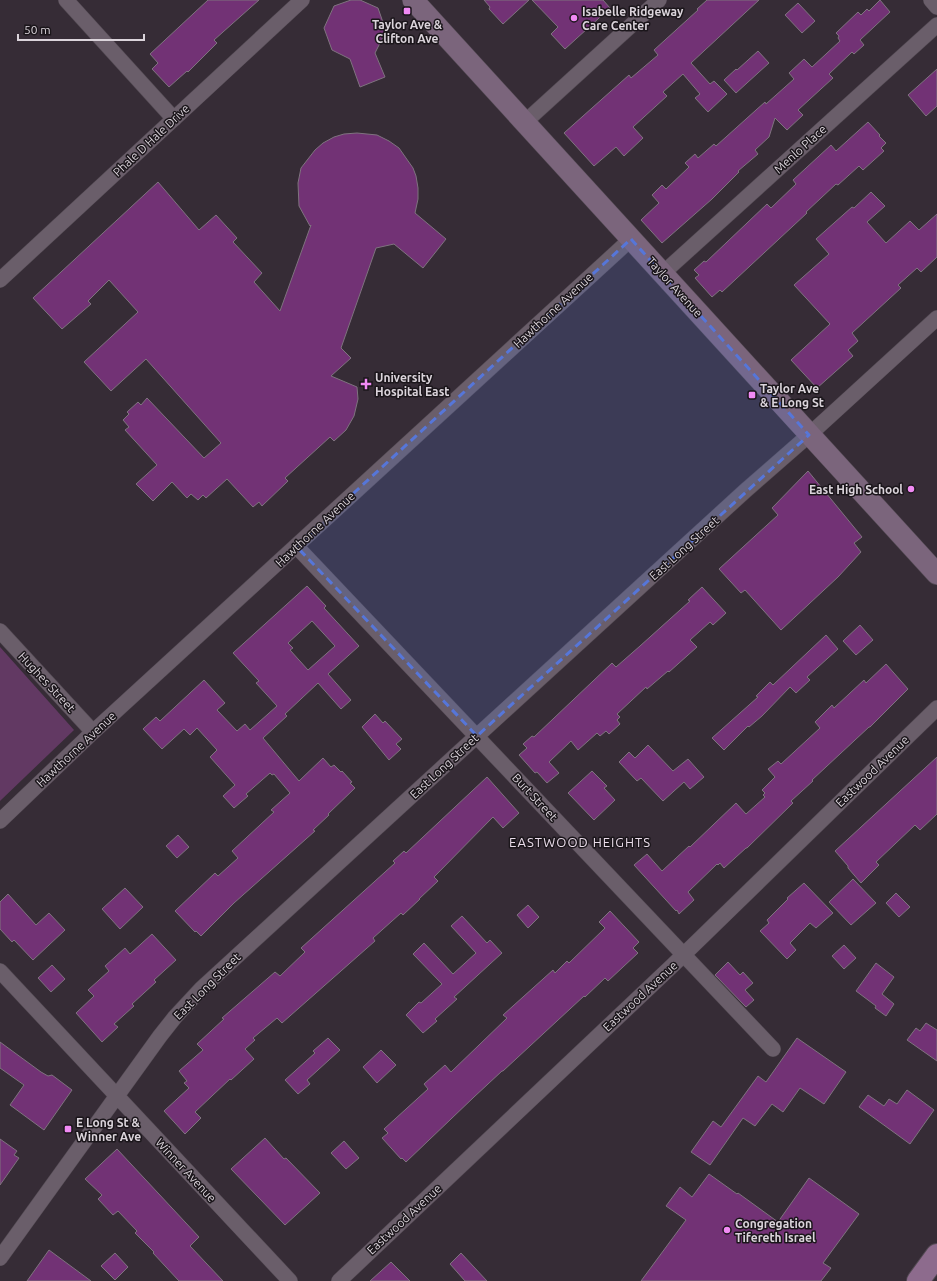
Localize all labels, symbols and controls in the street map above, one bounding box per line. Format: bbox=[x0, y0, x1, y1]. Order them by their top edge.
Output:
place label: Isabelle Ridgeway Care Center bbox=[582, 5, 684, 32]
marker: Taylor Ave & Clifton Ave bbox=[402, 6, 412, 16]
marker: Isabelle Ridgeway Care Center bbox=[569, 13, 579, 23]
scale bar bbox=[18, 16, 144, 42]
place label: Taylor Ave & Clifton Ave bbox=[372, 18, 443, 45]
text: 50 m bbox=[24, 23, 51, 36]
street label: Phale D Hale Drive bbox=[110, 101, 192, 179]
street label: Menlo Place bbox=[771, 122, 829, 176]
street label: Taylor Avenue bbox=[645, 254, 705, 320]
street label: Hawthorne Avenue bbox=[511, 270, 595, 350]
place label: University Hospital East bbox=[375, 371, 449, 398]
marker: University Hospital East bbox=[360, 378, 372, 390]
place label: Taylor Ave & E Long St bbox=[760, 382, 824, 409]
marker: Taylor Ave & E Long St bbox=[747, 390, 757, 400]
place label: East High School bbox=[809, 483, 903, 496]
marker: East High School bbox=[906, 484, 916, 494]
street label: Hawthorne Avenue bbox=[273, 489, 357, 569]
street label: East Long Street bbox=[647, 513, 722, 583]
street label: Hughes Street bbox=[16, 649, 78, 715]
street label: Hawthorne Avenue bbox=[34, 709, 118, 789]
street label: East Long Street bbox=[407, 731, 481, 801]
street label: Eastwood Avenue bbox=[833, 733, 911, 809]
street label: Burt Street bbox=[510, 771, 560, 824]
district label: EASTWOOD HEIGHTS bbox=[509, 835, 651, 849]
street label: East Long Street bbox=[171, 950, 243, 1022]
street label: Eastwood Avenue bbox=[600, 958, 680, 1034]
place label: E Long St & Winner Ave bbox=[76, 1116, 141, 1143]
marker: E Long St & Winner Ave bbox=[63, 1124, 73, 1134]
street label: Winner Avenue bbox=[153, 1135, 219, 1205]
street label: Eastwood Avenue bbox=[364, 1181, 444, 1257]
place label: Congregation Tifereth Israel bbox=[735, 1217, 816, 1244]
marker: Congregation Tifereth Israel bbox=[722, 1225, 732, 1235]

